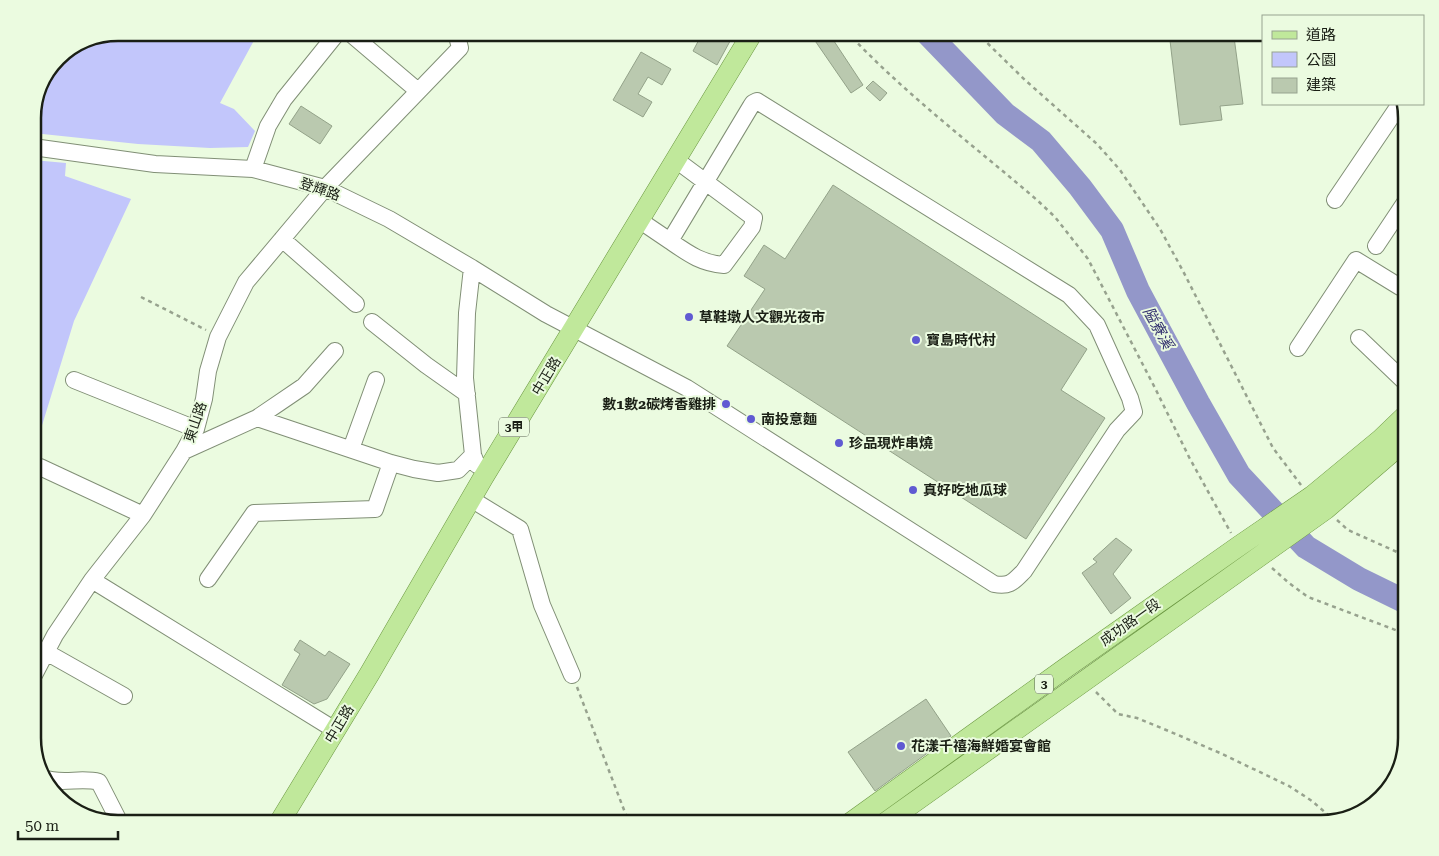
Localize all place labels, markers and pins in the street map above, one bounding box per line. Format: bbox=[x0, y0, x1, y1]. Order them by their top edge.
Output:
place label: 草鞋墩人文觀光夜市 bbox=[699, 309, 825, 325]
marker: 草鞋墩人文觀光夜市 bbox=[683, 311, 695, 323]
place label: 寶島時代村 bbox=[926, 332, 996, 348]
marker: 寶島時代村 bbox=[910, 334, 922, 346]
place label: 數1數2碳烤香雞排 bbox=[602, 396, 716, 412]
marker: 數1數2碳烤香雞排 bbox=[720, 398, 732, 410]
place label: 南投意麵 bbox=[761, 411, 817, 427]
marker: 南投意麵 bbox=[745, 413, 757, 425]
place label: 珍品現炸串燒 bbox=[849, 435, 933, 451]
marker: 珍品現炸串燒 bbox=[833, 437, 845, 449]
place label: 真好吃地瓜球 bbox=[923, 482, 1007, 498]
marker: 真好吃地瓜球 bbox=[907, 484, 919, 496]
place label: 花漾千禧海鮮婚宴會館 bbox=[911, 738, 1051, 754]
marker: 花漾千禧海鮮婚宴會館 bbox=[895, 740, 907, 752]

